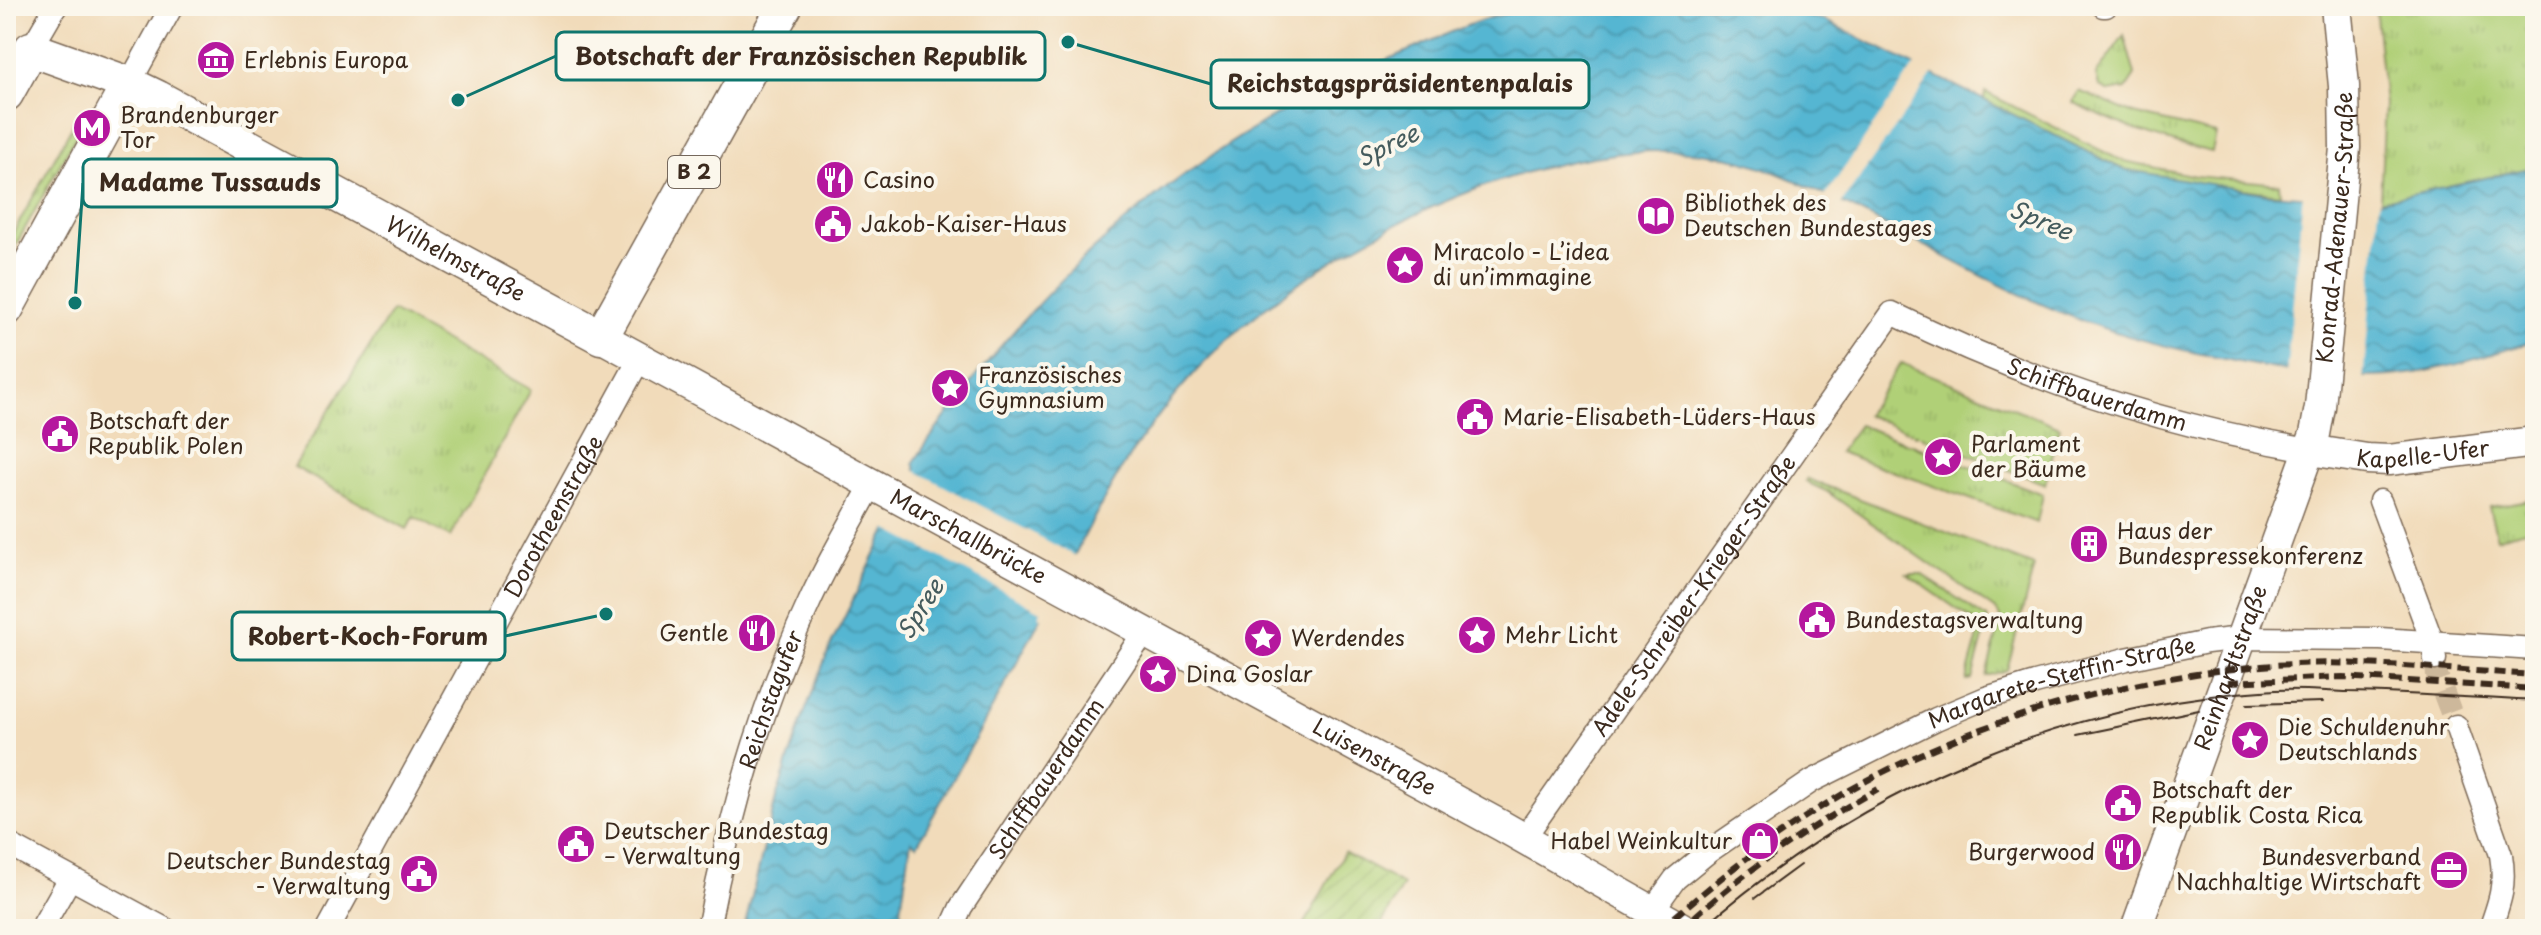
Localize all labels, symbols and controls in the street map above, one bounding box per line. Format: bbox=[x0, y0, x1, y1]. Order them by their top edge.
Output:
callout: Botschaft der Französischen Republik bbox=[556, 32, 1045, 80]
text: Botschaft der Französischen Republik bbox=[575, 37, 1027, 73]
museum icon: Erlebnis Europa bbox=[195, 39, 237, 81]
place label: Erlebnis Europa bbox=[244, 42, 409, 75]
callout: Reichstagspräsidentenpalais bbox=[1211, 60, 1589, 108]
text: Reichstagspräsidentenpalais bbox=[1227, 64, 1573, 100]
street label: Konrad-Adenauer-Straße bbox=[2306, 92, 2360, 365]
place label: Brandenburger Tor bbox=[120, 97, 279, 155]
metro station icon: Brandenburger Tor bbox=[71, 107, 113, 149]
water label: Spree bbox=[1350, 114, 1425, 175]
road number: B 2 bbox=[668, 156, 720, 188]
callout: Madame Tussauds bbox=[83, 159, 337, 207]
restaurant icon: Casino bbox=[814, 159, 856, 201]
place label: Casino bbox=[863, 162, 935, 195]
text: Madame Tussauds bbox=[99, 163, 321, 199]
place label: Bibliothek des Deutschen Bundestages bbox=[1684, 185, 1932, 243]
water label: Spree bbox=[2005, 190, 2079, 249]
library icon: Bibliothek des Deutschen Bundestages bbox=[1635, 195, 1677, 237]
public building icon: Jakob-Kaiser-Haus bbox=[812, 203, 854, 245]
street label: Wilhelmstraße bbox=[381, 206, 532, 308]
place label: Jakob-Kaiser-Haus bbox=[861, 206, 1067, 239]
place label: Miracolo - L’idea di un’immagine bbox=[1433, 234, 1609, 292]
place icon: Miracolo - L’idea di un’immagine bbox=[1384, 244, 1426, 286]
street label: Schiffbauerdamm bbox=[2002, 348, 2191, 438]
place label: Französisches Gymnasium bbox=[978, 357, 1122, 415]
place icon: Französisches Gymnasium bbox=[929, 367, 971, 409]
public building icon: Marie-Elisabeth-Lüders-Haus bbox=[1454, 396, 1496, 438]
place label: Marie-Elisabeth-Lüders-Haus bbox=[1503, 399, 1816, 432]
place label: Botschaft der Republik Polen bbox=[88, 403, 243, 461]
public building icon: Botschaft der Republik Polen bbox=[39, 413, 81, 455]
place label: Parlament der Bäume bbox=[1971, 426, 2086, 484]
street label: Dorotheenstraße bbox=[494, 428, 610, 603]
street label: Kapelle-Ufer bbox=[2355, 430, 2492, 476]
place icon: Parlament der Bäume bbox=[1922, 436, 1964, 478]
street label: Adele-Schreiber-Krieger-Straße bbox=[1583, 448, 1803, 742]
street label: Marschallbrücke bbox=[885, 479, 1053, 591]
place label: Haus der Bundespressekonferenz bbox=[2117, 513, 2363, 571]
building icon: Haus der Bundespressekonferenz bbox=[2068, 523, 2110, 565]
water label: Spree bbox=[887, 570, 952, 645]
street label: Reinhardtstraße bbox=[2184, 580, 2274, 754]
public building icon: Bundestagsverwaltung bbox=[1796, 599, 1838, 641]
place label: Bundestagsverwaltung bbox=[1845, 602, 2083, 635]
callout: Robert-Koch-Forum bbox=[232, 612, 505, 660]
restaurant icon: Gentle bbox=[736, 612, 778, 654]
place icon: Mehr Licht bbox=[1456, 614, 1498, 656]
place label: Gentle bbox=[659, 615, 729, 648]
text: Robert-Koch-Forum bbox=[248, 617, 488, 653]
place icon: Werdendes bbox=[1242, 617, 1284, 659]
place label: Mehr Licht bbox=[1505, 617, 1618, 650]
place label: Werdendes bbox=[1291, 620, 1405, 653]
street label: Reichstagufer bbox=[729, 624, 810, 773]
street label: Margarete-Steffin-Straße bbox=[1922, 627, 2198, 736]
place icon: Dina Goslar bbox=[1137, 653, 1179, 695]
place label: Dina Goslar bbox=[1186, 656, 1313, 689]
street label: Schiffbauerdamm bbox=[979, 691, 1111, 865]
street label: Luisenstraße bbox=[1307, 708, 1443, 802]
place label: Die Schuldenuhr Deutschlands bbox=[2278, 709, 2450, 767]
place icon: Die Schuldenuhr Deutschlands bbox=[2229, 719, 2271, 761]
place label: Botschaft der Republik Costa Rica bbox=[2151, 772, 2363, 830]
public building icon: Botschaft der Republik Costa Rica bbox=[2102, 782, 2144, 824]
place label: Deutscher Bundestag – Verwaltung bbox=[604, 813, 829, 871]
shop icon: Habel Weinkultur bbox=[1739, 820, 1781, 862]
public building icon: Deutscher Bundestag – Verwaltung bbox=[555, 823, 597, 865]
place label: Habel Weinkultur bbox=[1551, 823, 1733, 856]
restaurant icon: Burgerwood bbox=[2102, 831, 2144, 873]
place label: Burgerwood bbox=[1968, 834, 2095, 867]
place label: Bundesverband Nachhaltige Wirtschaft bbox=[2176, 839, 2421, 897]
place label: Deutscher Bundestag - Verwaltung bbox=[166, 843, 391, 901]
office icon: Bundesverband Nachhaltige Wirtschaft bbox=[2428, 849, 2470, 891]
public building icon: Deutscher Bundestag - Verwaltung bbox=[398, 853, 440, 895]

